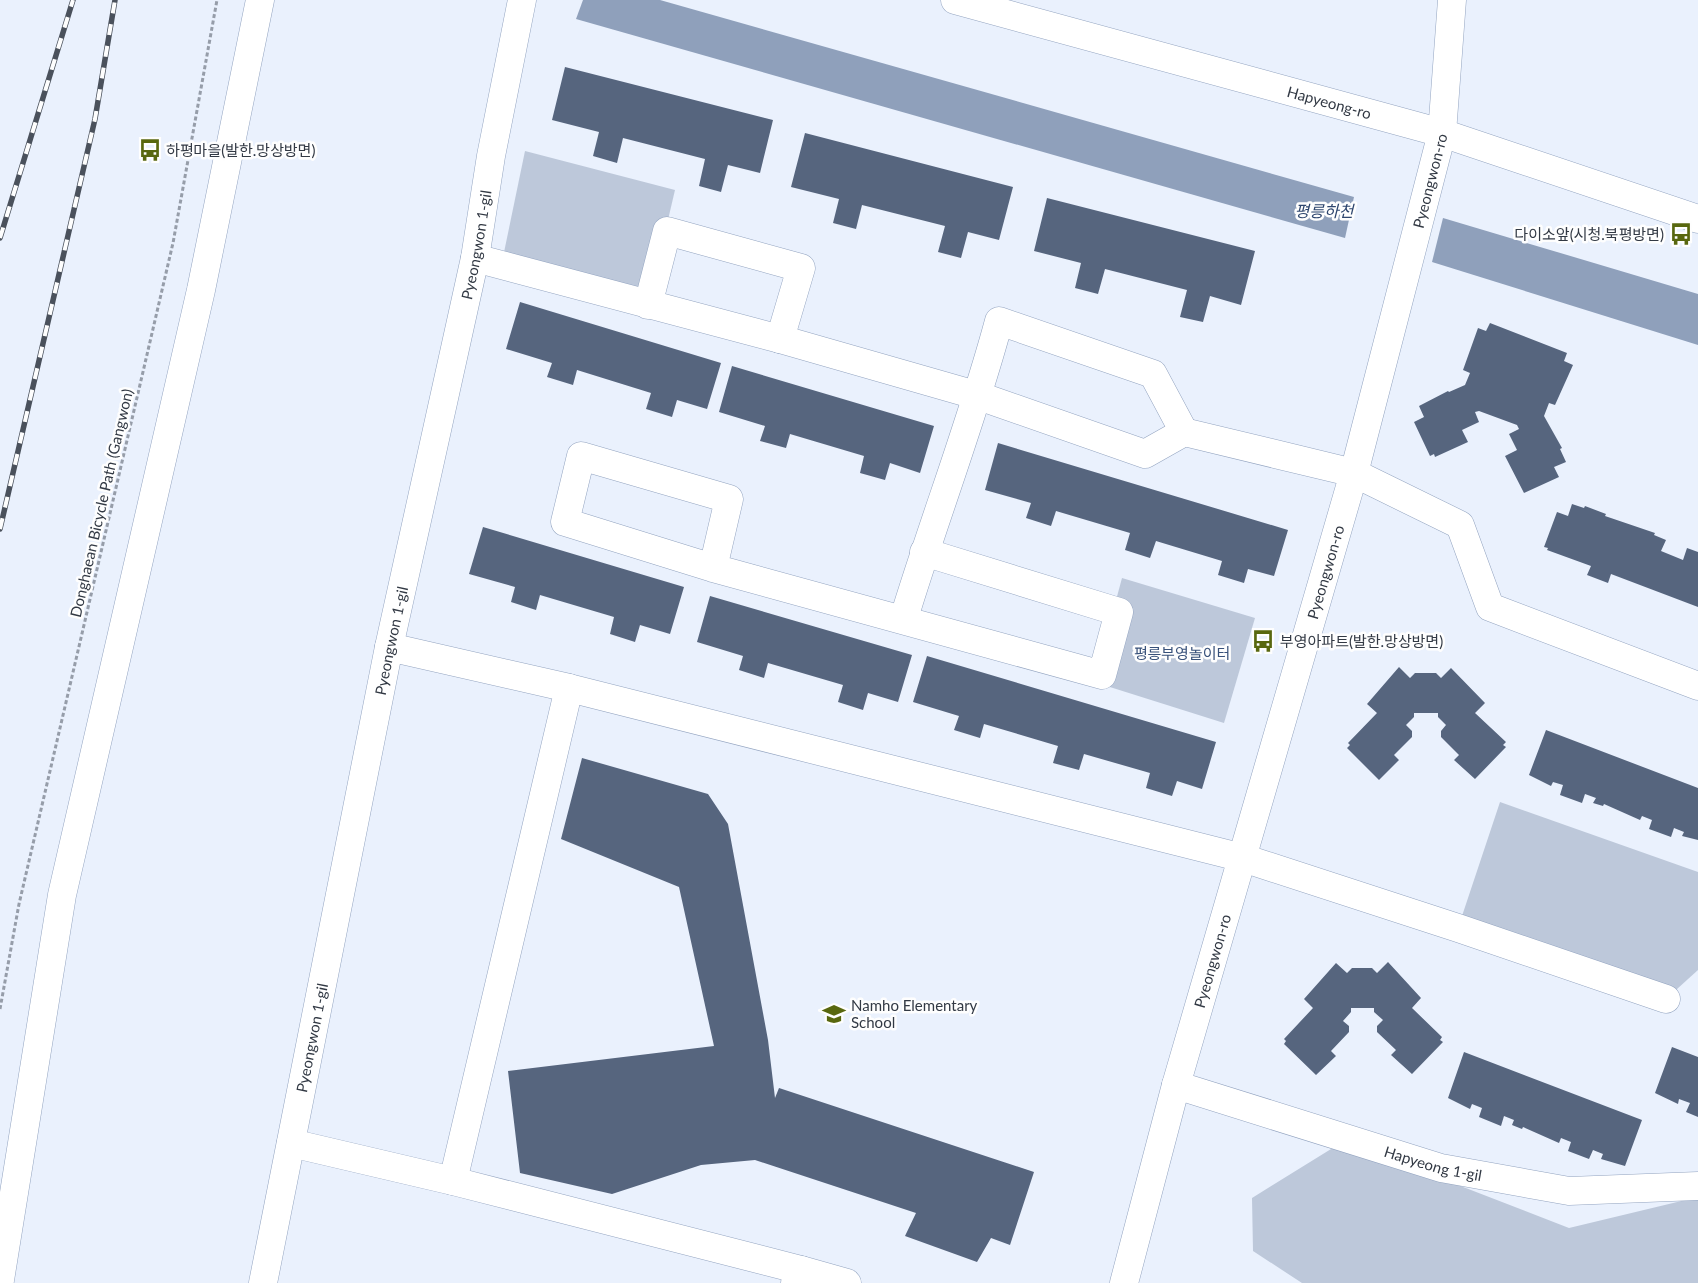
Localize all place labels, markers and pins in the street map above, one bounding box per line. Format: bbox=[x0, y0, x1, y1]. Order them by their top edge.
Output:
bus stop icon: 하평마을(발한.망상방면) bbox=[137, 137, 163, 163]
place label: 하평마을(발한.망상방면) bbox=[166, 141, 316, 159]
bus stop icon: 다이소앞(시청.북평방면) bbox=[1668, 221, 1694, 247]
place label: 다이소앞(시청.북평방면) bbox=[1514, 225, 1664, 243]
bus stop icon: 부영아파트(발한.망상방면) bbox=[1250, 628, 1276, 654]
place label: 부영아파트(발한.망상방면) bbox=[1280, 632, 1443, 650]
place label: Namho Elementary School bbox=[851, 996, 978, 1031]
school or university icon: Namho Elementary School bbox=[821, 1001, 847, 1027]

